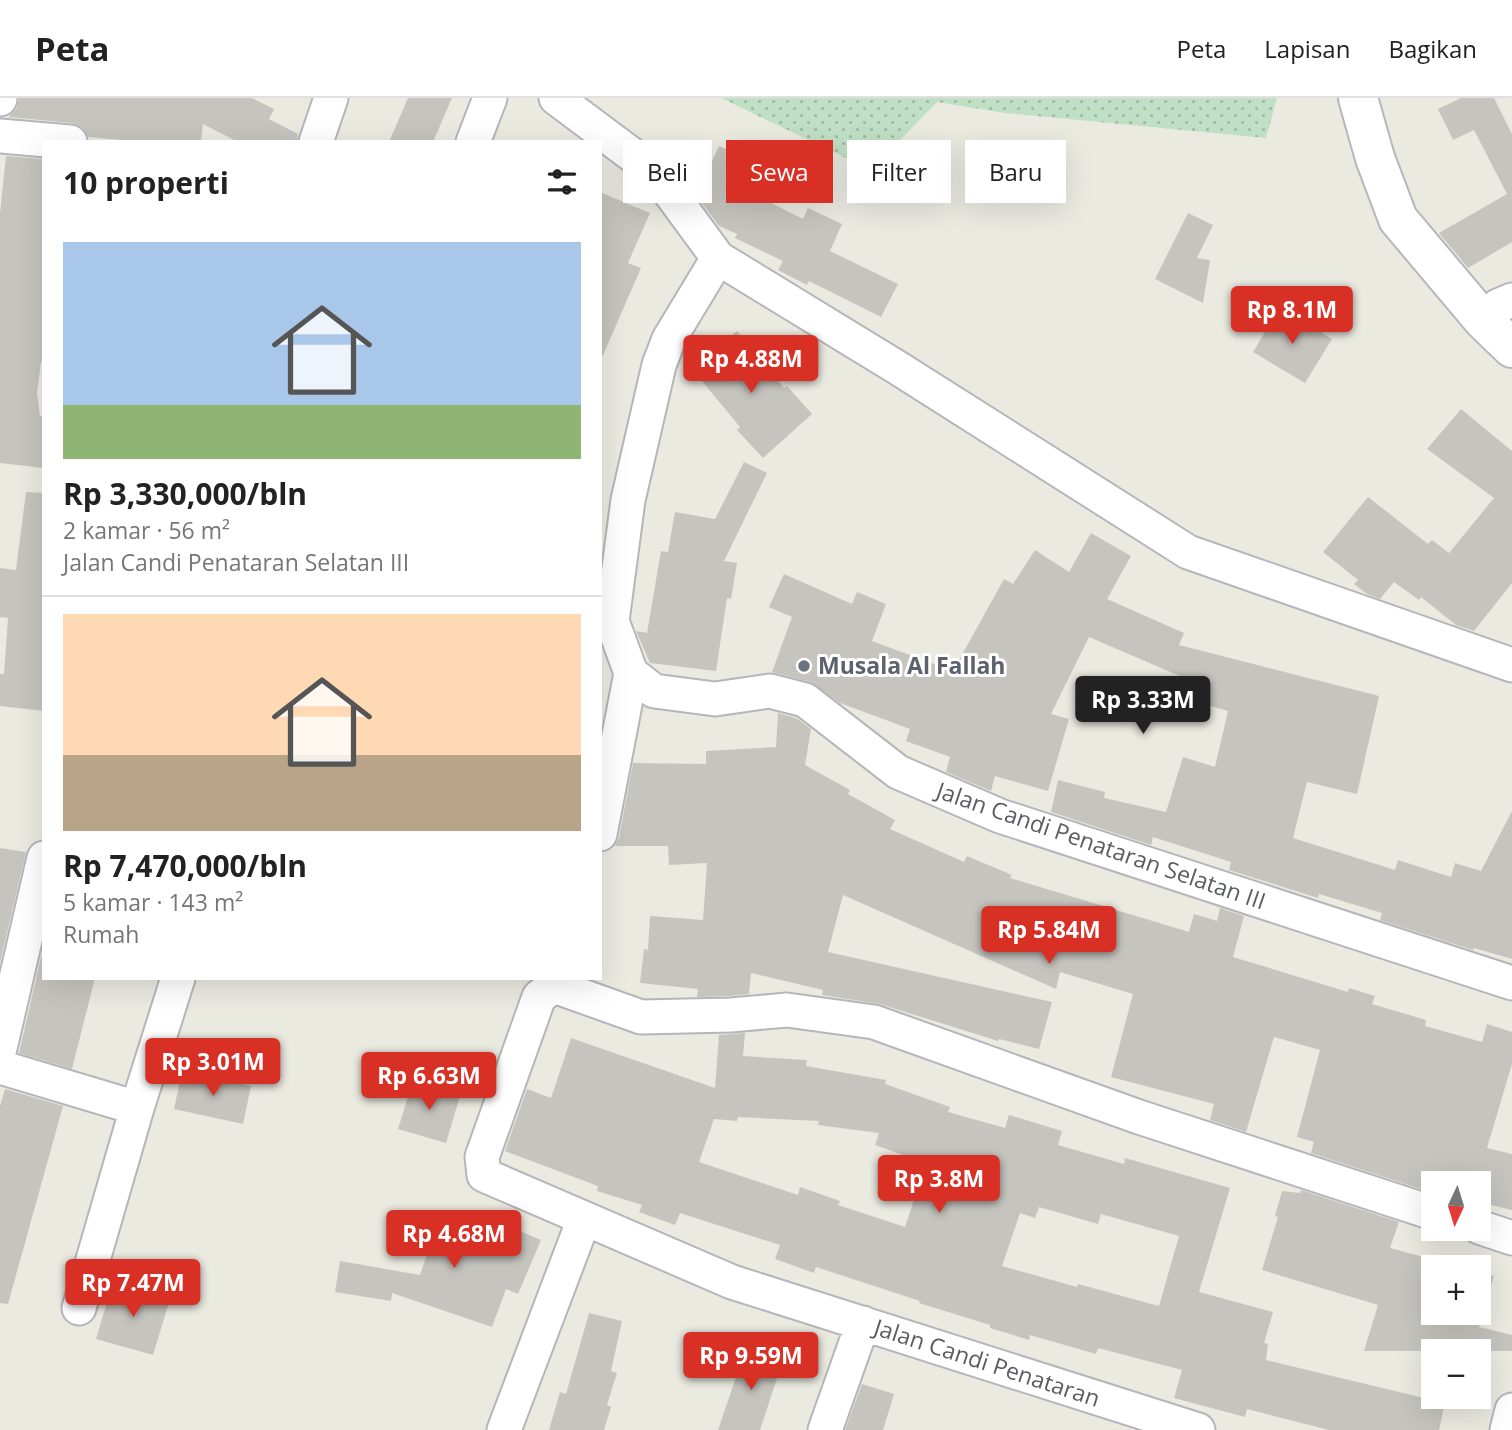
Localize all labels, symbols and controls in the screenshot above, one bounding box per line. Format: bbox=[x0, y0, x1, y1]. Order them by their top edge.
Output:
text: Peta bbox=[35, 26, 109, 71]
text: Peta bbox=[1176, 32, 1226, 65]
text: Lapisan bbox=[1264, 32, 1350, 65]
text: Bagikan bbox=[1388, 32, 1477, 65]
chip: Beli bbox=[623, 140, 712, 203]
chip: Sewa bbox=[726, 140, 833, 203]
chip: Filter bbox=[847, 140, 951, 203]
chip: Baru bbox=[965, 140, 1066, 203]
text: 10 properti bbox=[63, 162, 229, 203]
icon: filters bbox=[543, 163, 581, 201]
pin: Rp 8.1M bbox=[1227, 286, 1357, 346]
icon: home bbox=[259, 287, 385, 413]
text: Rp 8.1M bbox=[1247, 293, 1337, 325]
pin: Rp 4.88M bbox=[679, 336, 823, 395]
text: Rp 4.88M bbox=[699, 342, 803, 374]
text: Rp 3,330,000/bln bbox=[63, 473, 307, 514]
text: 2 kamar · 56 m² bbox=[63, 514, 230, 546]
text: Jalan Candi Penataran Selatan III bbox=[63, 546, 409, 578]
place label: Musala Al Fallah bbox=[818, 649, 1005, 681]
marker: Musala Al Fallah bbox=[796, 658, 812, 674]
icon: home bbox=[259, 659, 385, 785]
pin: Rp 3.33M bbox=[1071, 676, 1215, 736]
text: Rp 3.33M bbox=[1091, 683, 1195, 715]
street label: Jalan Candi Penataran Selatan III bbox=[931, 773, 1270, 917]
text: Rp 7,470,000/bln bbox=[63, 845, 307, 886]
text: 5 kamar · 143 m² bbox=[63, 886, 243, 918]
pin: Rp 5.84M bbox=[977, 906, 1121, 966]
text: Rp 5.84M bbox=[997, 913, 1101, 945]
text: Rumah bbox=[63, 918, 139, 950]
pin: Rp 3.01M bbox=[141, 1038, 285, 1098]
text: Rp 3.01M bbox=[161, 1045, 265, 1077]
pin: Rp 6.63M bbox=[357, 1052, 501, 1112]
text: Rp 6.63M bbox=[377, 1059, 481, 1091]
pin: Rp 3.8M bbox=[874, 1156, 1004, 1215]
text: Rp 3.8M bbox=[894, 1162, 984, 1194]
north arrow bbox=[1421, 1171, 1491, 1241]
map controls bbox=[1421, 1171, 1491, 1409]
pin: Rp 4.68M bbox=[382, 1210, 526, 1270]
text: Rp 4.68M bbox=[402, 1217, 506, 1249]
button: + bbox=[1421, 1255, 1491, 1325]
pin: Rp 7.47M bbox=[61, 1260, 205, 1319]
text: Rp 7.47M bbox=[81, 1266, 185, 1298]
street label: Jalan Candi Penataran bbox=[868, 1310, 1104, 1414]
pin: Rp 9.59M bbox=[679, 1332, 823, 1392]
text: Rp 9.59M bbox=[699, 1339, 803, 1371]
button: − bbox=[1421, 1339, 1491, 1409]

